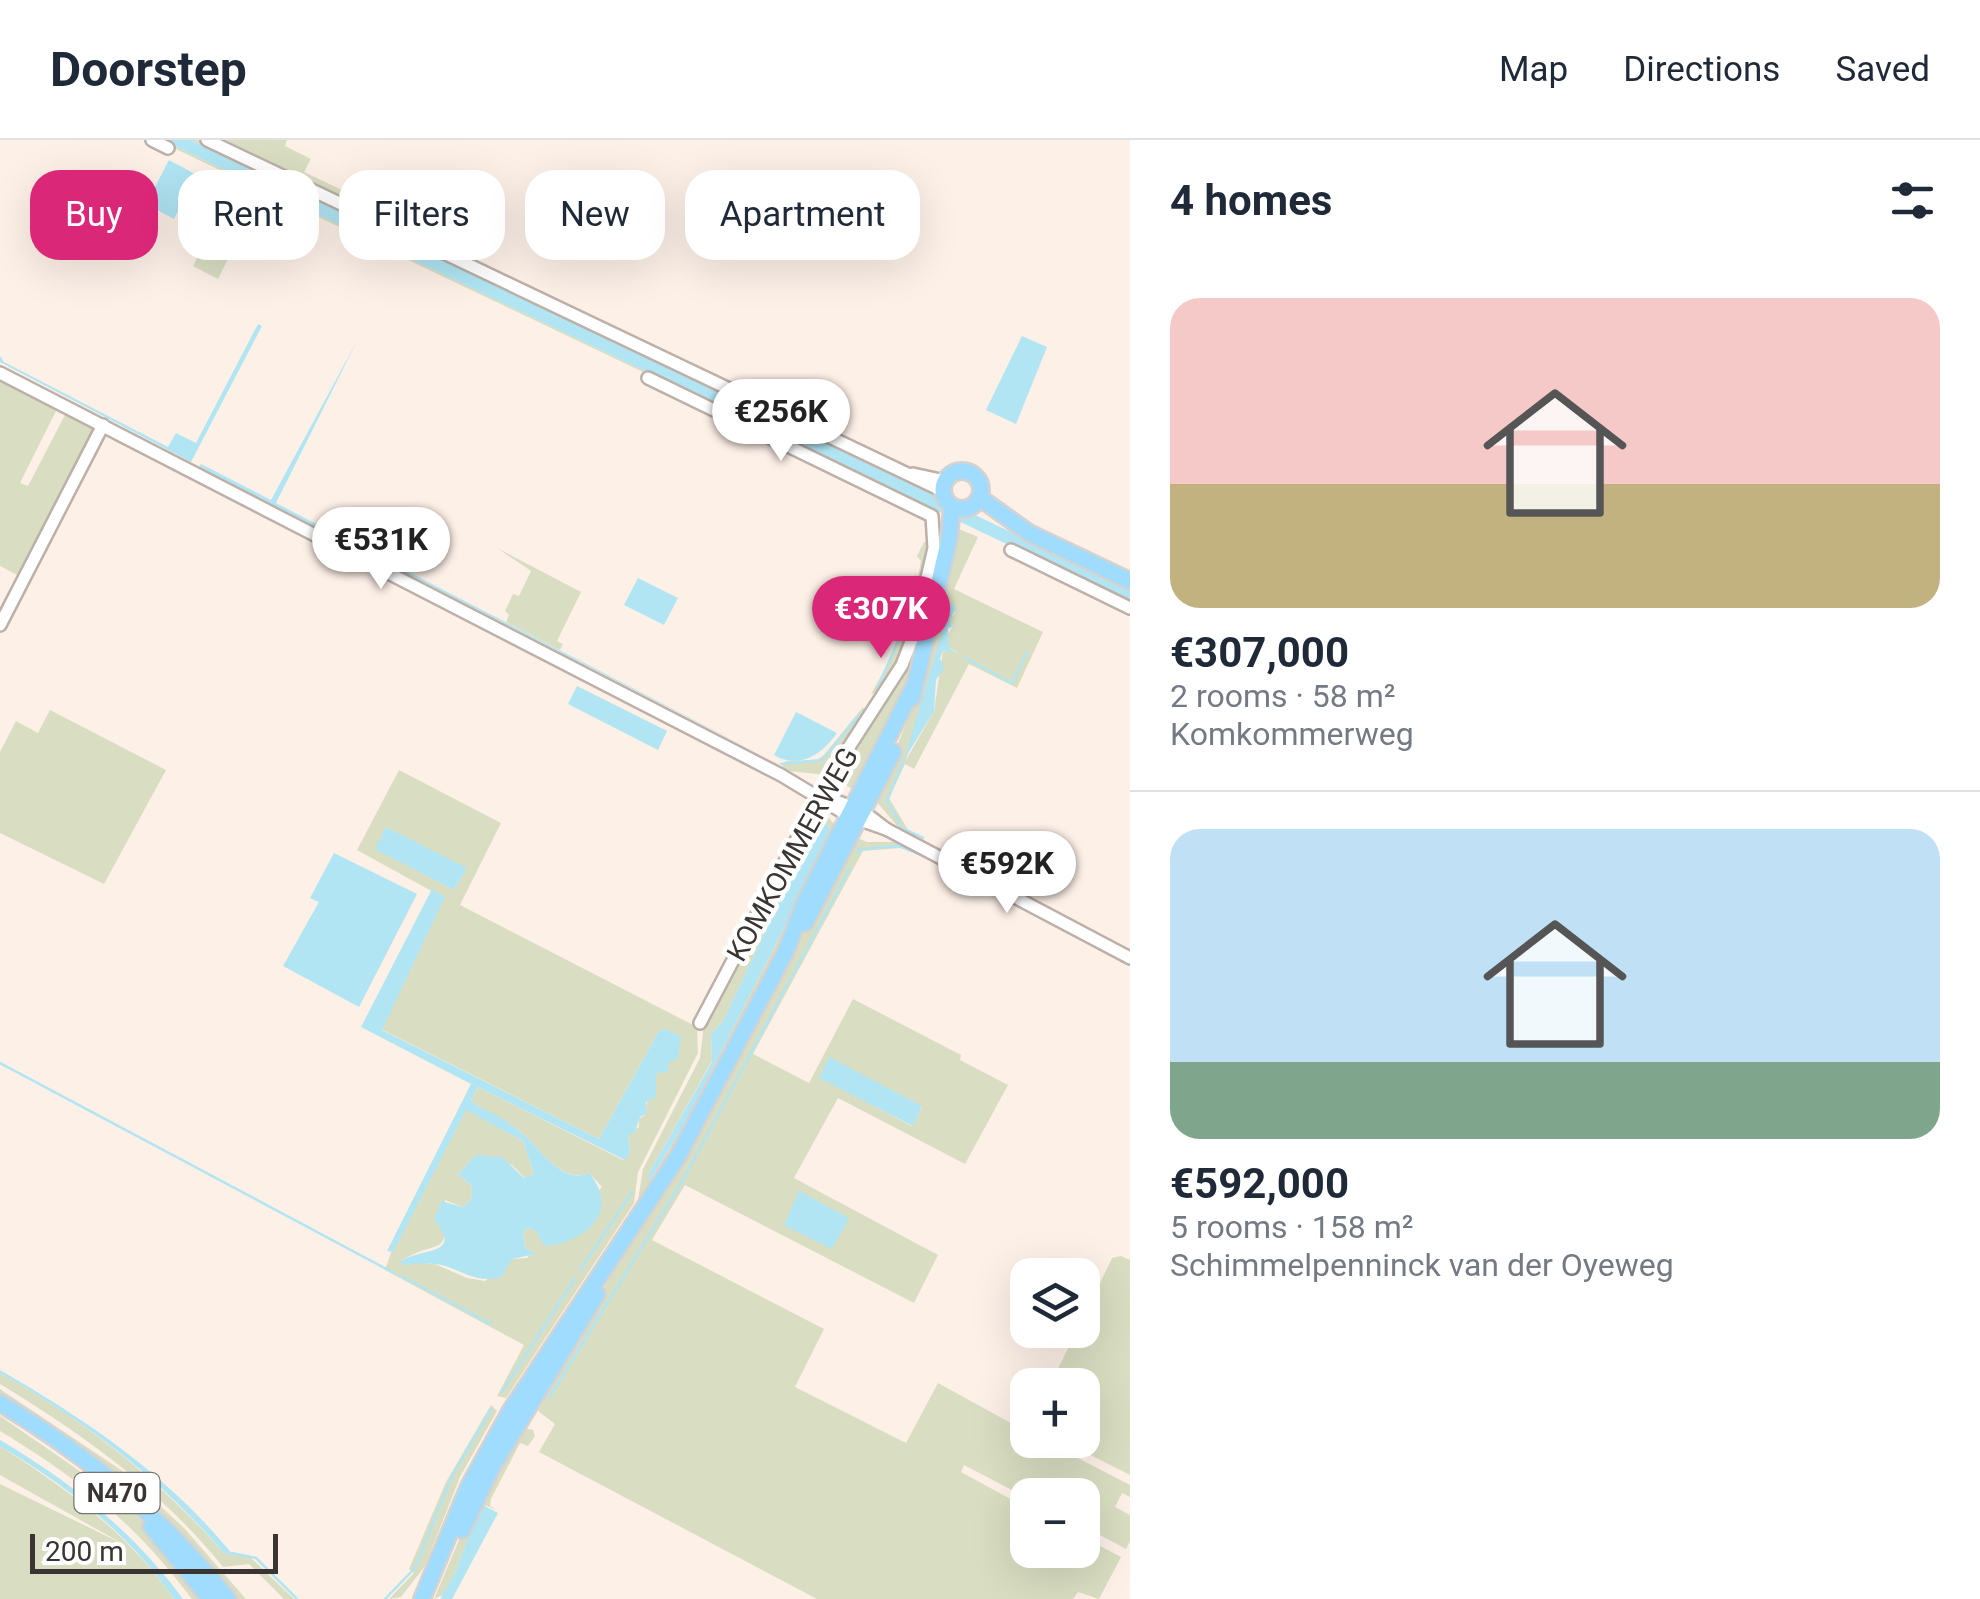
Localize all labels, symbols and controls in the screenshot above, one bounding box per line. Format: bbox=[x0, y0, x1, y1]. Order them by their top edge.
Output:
text: Doorstep bbox=[50, 41, 247, 98]
text: Map bbox=[1499, 49, 1568, 90]
text: Directions bbox=[1623, 49, 1780, 90]
text: Saved bbox=[1835, 49, 1930, 90]
chip: Buy bbox=[30, 170, 158, 260]
chip: Rent bbox=[178, 170, 319, 260]
chip: Filters bbox=[339, 170, 505, 260]
chip: New bbox=[525, 170, 665, 260]
chip: Apartment bbox=[685, 170, 920, 260]
icon: filters bbox=[1885, 173, 1940, 228]
text: 4 homes bbox=[1170, 176, 1332, 225]
icon: home bbox=[1465, 363, 1645, 543]
pin: €256K bbox=[711, 379, 851, 464]
text: €256K bbox=[734, 392, 828, 430]
pin: €531K bbox=[311, 507, 451, 592]
text: €531K bbox=[334, 520, 428, 558]
pin: €307K bbox=[811, 576, 951, 661]
text: €307K bbox=[834, 589, 928, 627]
text: €307,000 bbox=[1170, 628, 1349, 677]
text: 2 rooms · 58 m² bbox=[1170, 677, 1395, 715]
text: Komkommerweg bbox=[1170, 715, 1414, 753]
street label: KOMKOMMERWEG bbox=[720, 742, 865, 967]
pin: €592K bbox=[937, 831, 1077, 916]
text: €592K bbox=[960, 844, 1054, 882]
icon: home bbox=[1465, 894, 1645, 1074]
text: €592,000 bbox=[1170, 1159, 1349, 1208]
text: 5 rooms · 158 m² bbox=[1170, 1208, 1413, 1246]
text: Schimmelpenninck van der Oyeweg bbox=[1170, 1246, 1674, 1284]
map controls bbox=[1010, 1258, 1100, 1568]
button: layers bbox=[1010, 1258, 1100, 1348]
button: + bbox=[1010, 1368, 1100, 1458]
road number: N470 bbox=[74, 1473, 160, 1513]
button: − bbox=[1010, 1478, 1100, 1568]
scale bar bbox=[30, 1529, 278, 1574]
text: 200 m bbox=[45, 1535, 124, 1568]

